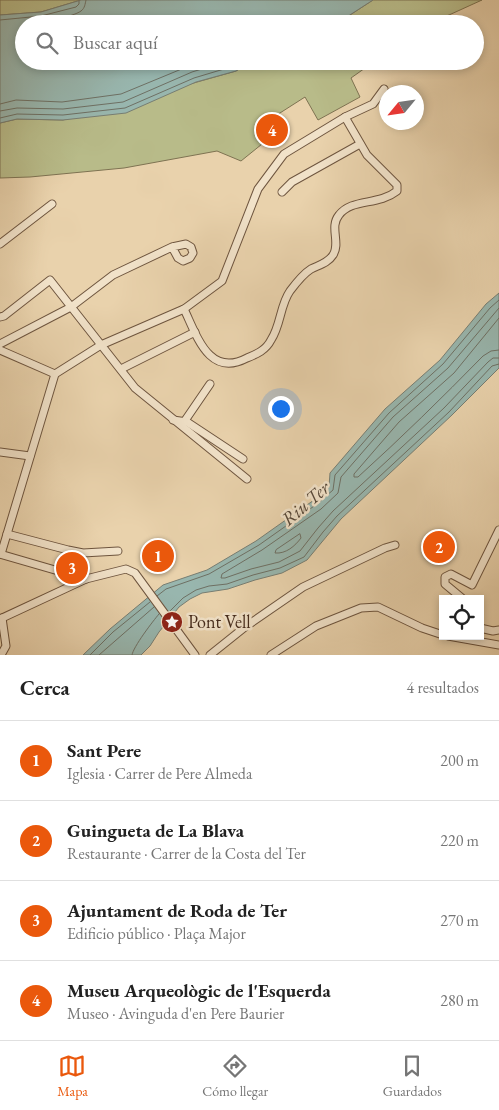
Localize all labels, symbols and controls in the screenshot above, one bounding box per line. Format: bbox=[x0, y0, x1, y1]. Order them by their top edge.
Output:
search box bbox=[15, 15, 484, 70]
icon: search bbox=[33, 29, 61, 57]
text: Buscar aquí bbox=[73, 30, 158, 55]
north arrow bbox=[379, 85, 424, 130]
pin: 4 bbox=[256, 111, 288, 149]
your location bbox=[268, 396, 294, 422]
water label: Riu Ter bbox=[276, 475, 335, 531]
pin: 2 bbox=[423, 528, 455, 566]
pin: 1 bbox=[142, 537, 174, 575]
pin: 3 bbox=[56, 549, 88, 587]
map controls bbox=[439, 595, 484, 640]
button: locate bbox=[439, 595, 484, 640]
place icon: Pont Vell bbox=[160, 610, 184, 634]
place label: Pont Vell bbox=[188, 610, 251, 633]
text: Cerca bbox=[20, 674, 70, 701]
text: 4 resultados bbox=[407, 677, 479, 698]
text: Sant Pere bbox=[67, 738, 141, 763]
text: 1 bbox=[32, 750, 40, 771]
text: 200 m bbox=[440, 750, 479, 771]
text: Iglesia · Carrer de Pere Almeda bbox=[67, 763, 252, 784]
text: Guingueta de La Blava bbox=[67, 818, 244, 843]
text: 2 bbox=[32, 830, 40, 851]
text: 220 m bbox=[440, 830, 479, 851]
text: Restaurante · Carrer de la Costa del Ter bbox=[67, 843, 306, 864]
text: Ajuntament de Roda de Ter bbox=[67, 898, 287, 923]
text: 3 bbox=[32, 910, 40, 931]
text: 270 m bbox=[440, 910, 479, 931]
text: Edificio público · Plaça Major bbox=[67, 923, 246, 944]
text: Museu Arqueològic de l'Esquerda bbox=[67, 978, 331, 1003]
text: 4 bbox=[32, 990, 40, 1011]
text: 280 m bbox=[440, 990, 479, 1011]
text: Museo · Avinguda d'en Pere Baurier bbox=[67, 1003, 284, 1024]
tab: Mapa bbox=[57, 1052, 88, 1100]
tab: Cómo llegar bbox=[202, 1052, 268, 1100]
tab: Guardados bbox=[383, 1052, 442, 1100]

